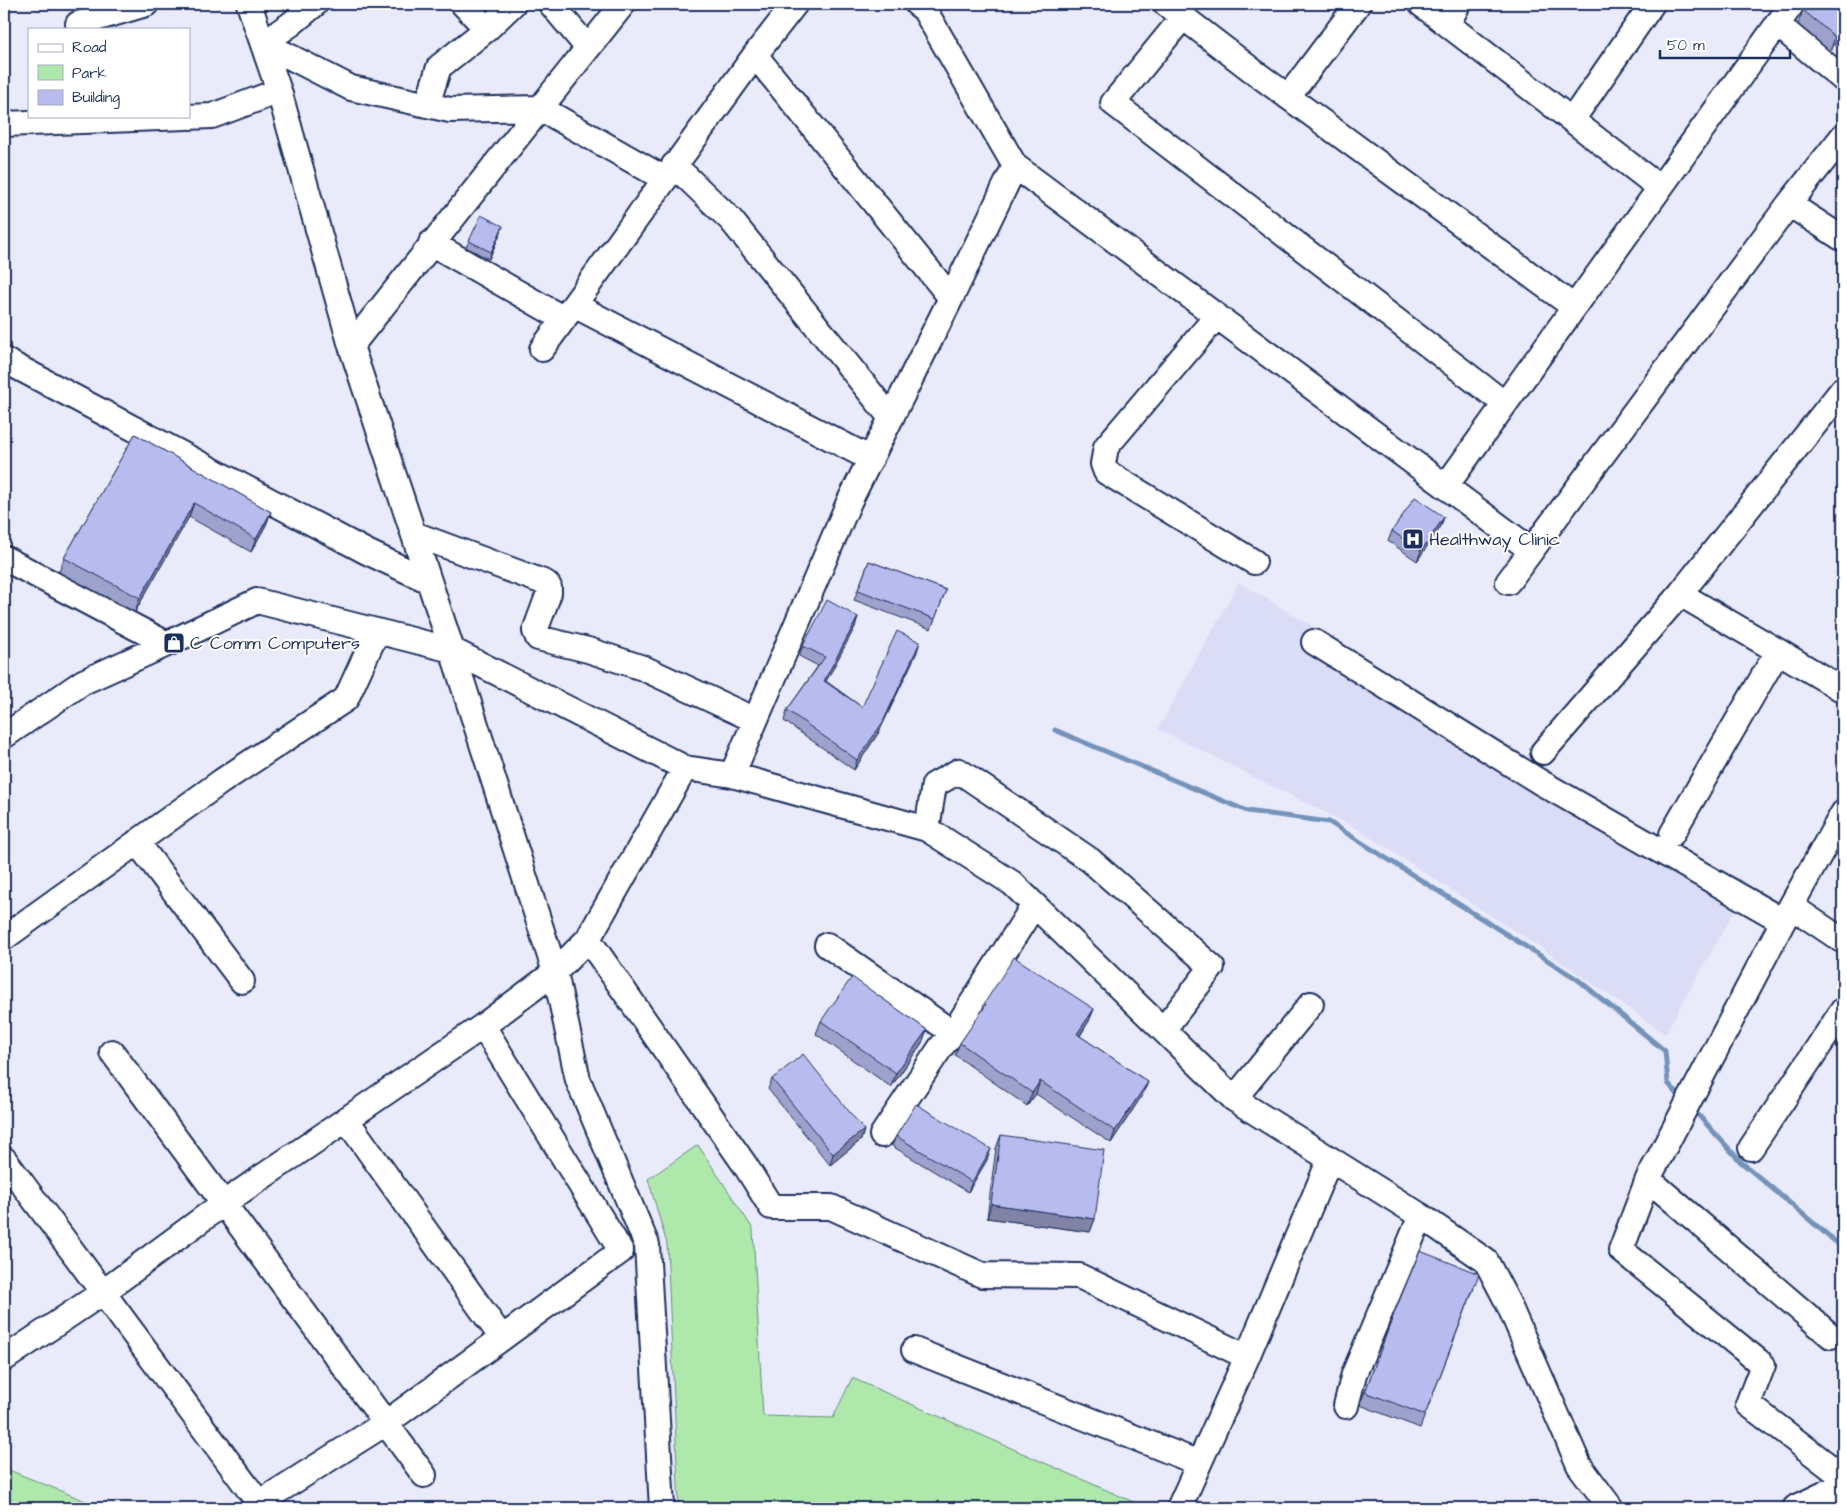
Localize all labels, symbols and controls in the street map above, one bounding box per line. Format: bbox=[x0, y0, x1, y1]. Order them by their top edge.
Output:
legend bbox=[28, 28, 190, 118]
scale bar bbox=[1660, 28, 1790, 60]
text: 50 m bbox=[1667, 35, 1705, 56]
text: Road bbox=[72, 37, 107, 58]
text: Park bbox=[72, 63, 107, 84]
text: Building bbox=[72, 87, 120, 109]
hospital icon: Healthway Clinic bbox=[1401, 527, 1425, 551]
place label: Healthway Clinic bbox=[1429, 527, 1560, 553]
shop icon: C Comm Computers bbox=[162, 631, 186, 655]
place label: C Comm Computers bbox=[190, 631, 360, 656]

